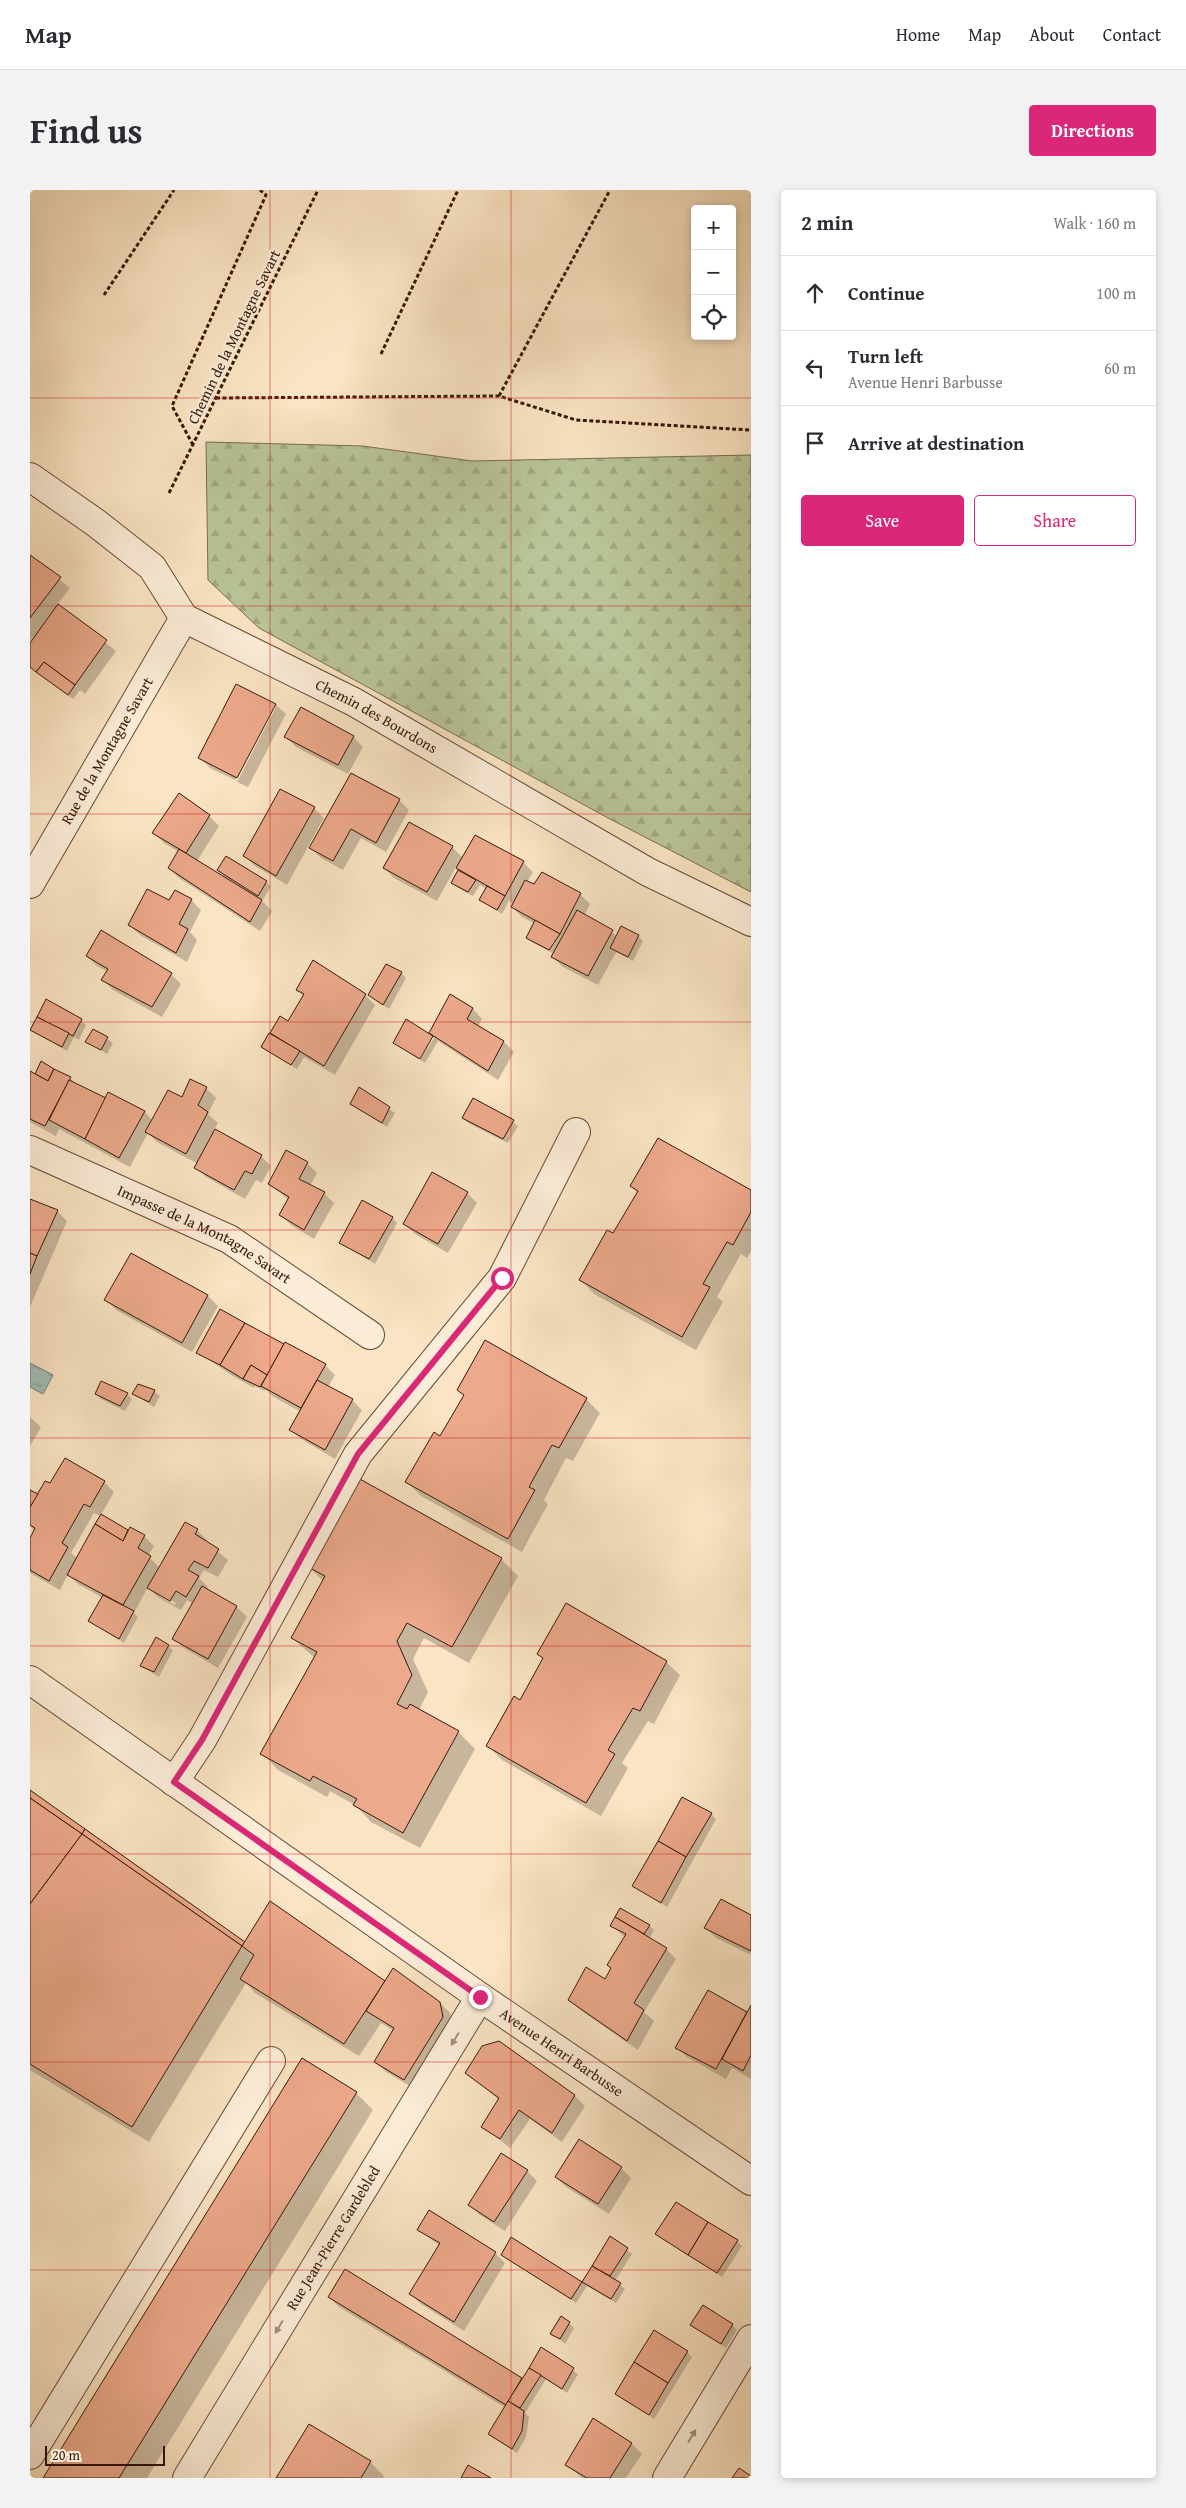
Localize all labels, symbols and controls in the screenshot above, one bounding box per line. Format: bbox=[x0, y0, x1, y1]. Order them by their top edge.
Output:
text: Map bbox=[25, 17, 72, 52]
text: Home bbox=[896, 21, 940, 48]
text: Map bbox=[968, 21, 1001, 48]
text: About bbox=[1029, 21, 1075, 48]
text: Contact bbox=[1103, 21, 1161, 48]
text: Find us bbox=[30, 105, 143, 156]
button: Directions bbox=[1029, 105, 1156, 156]
map controls bbox=[691, 205, 736, 340]
button: + bbox=[691, 205, 736, 250]
text: 2 min bbox=[801, 207, 853, 238]
text: Walk · 160 m bbox=[1053, 211, 1136, 235]
street label: Chemin de la Montagne Savart bbox=[182, 245, 285, 428]
button: − bbox=[691, 250, 736, 295]
icon: ahead bbox=[801, 279, 829, 307]
text: Continue bbox=[848, 279, 925, 307]
text: 100 m bbox=[1096, 281, 1136, 305]
button: locate bbox=[691, 295, 736, 340]
text: Turn left bbox=[848, 342, 923, 370]
icon: left bbox=[801, 354, 829, 382]
text: 60 m bbox=[1104, 356, 1136, 380]
text: Avenue Henri Barbusse bbox=[848, 370, 1003, 394]
icon: arrive bbox=[801, 429, 829, 457]
text: Arrive at destination bbox=[848, 429, 1024, 457]
button: Save bbox=[801, 495, 964, 546]
button: Share bbox=[974, 495, 1136, 546]
street label: Rue de la Montagne Savart bbox=[56, 672, 158, 828]
street label: Chemin des Bourdons bbox=[312, 674, 442, 758]
street label: Impasse de la Montagne Savart bbox=[114, 1179, 296, 1289]
route start bbox=[491, 1267, 514, 1290]
route end bbox=[469, 1986, 492, 2009]
street label: Avenue Henri Barbusse bbox=[496, 2002, 628, 2101]
one-way arrow bbox=[450, 2032, 460, 2045]
street label: Rue Jean-Pierre Gardebled bbox=[281, 2162, 385, 2314]
one-way arrow bbox=[275, 2320, 284, 2333]
one-way arrow bbox=[687, 2430, 696, 2443]
scale bar bbox=[45, 2443, 165, 2466]
text: 20 m bbox=[52, 2445, 80, 2465]

